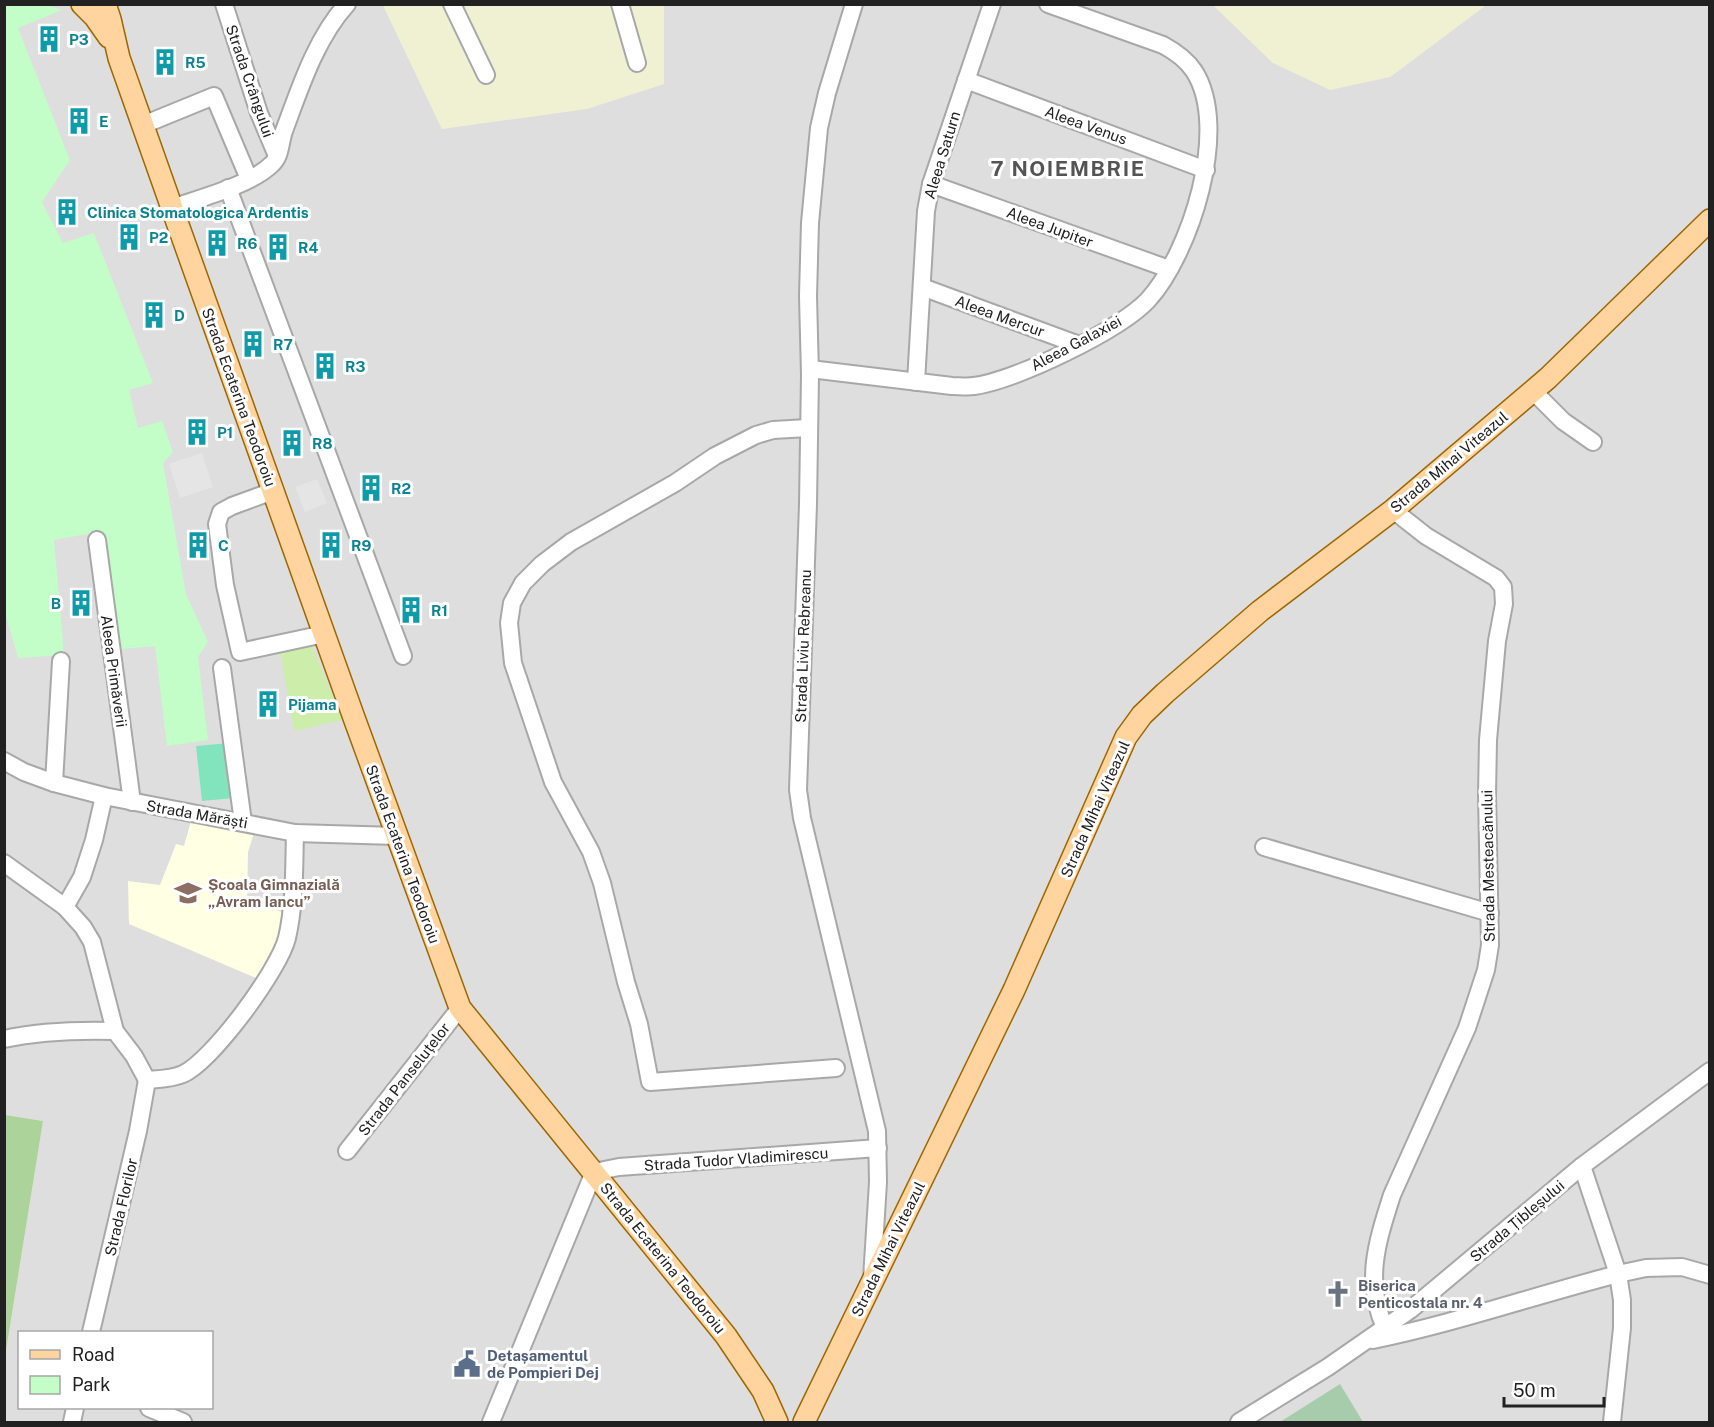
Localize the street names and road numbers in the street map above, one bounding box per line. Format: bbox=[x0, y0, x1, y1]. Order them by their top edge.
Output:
street label: Strada Crângului bbox=[223, 22, 277, 140]
street label: Aleea Venus bbox=[1043, 102, 1129, 148]
street label: Aleea Saturn bbox=[921, 109, 963, 201]
street label: Aleea Jupiter bbox=[1004, 203, 1096, 251]
street label: Aleea Mercur bbox=[953, 292, 1047, 340]
street label: Strada Ecaterina Teodoroiu bbox=[199, 305, 279, 489]
street label: Aleea Galaxiei bbox=[1028, 312, 1124, 374]
street label: Strada Mihai Viteazul bbox=[1387, 408, 1511, 516]
street label: Strada Liviu Rebreanu bbox=[792, 569, 814, 723]
street label: Aleea Primăverii bbox=[98, 614, 130, 728]
street label: Strada Mihai Viteazul bbox=[1057, 738, 1133, 880]
street label: Strada Ecaterina Teodoroiu bbox=[363, 762, 443, 946]
street label: Strada Mesteacănului bbox=[1478, 790, 1498, 942]
street label: Strada Mărăști bbox=[145, 797, 249, 831]
street label: Strada Panseluțelor bbox=[355, 1019, 453, 1139]
street label: Strada Tudor Vladimirescu bbox=[643, 1144, 829, 1174]
street label: Strada Florilor bbox=[101, 1156, 141, 1258]
street label: Strada Țibleșului bbox=[1466, 1177, 1568, 1265]
street label: Strada Ecaterina Teodoroiu bbox=[597, 1179, 729, 1337]
street label: Strada Mihai Viteazul bbox=[848, 1179, 928, 1319]

